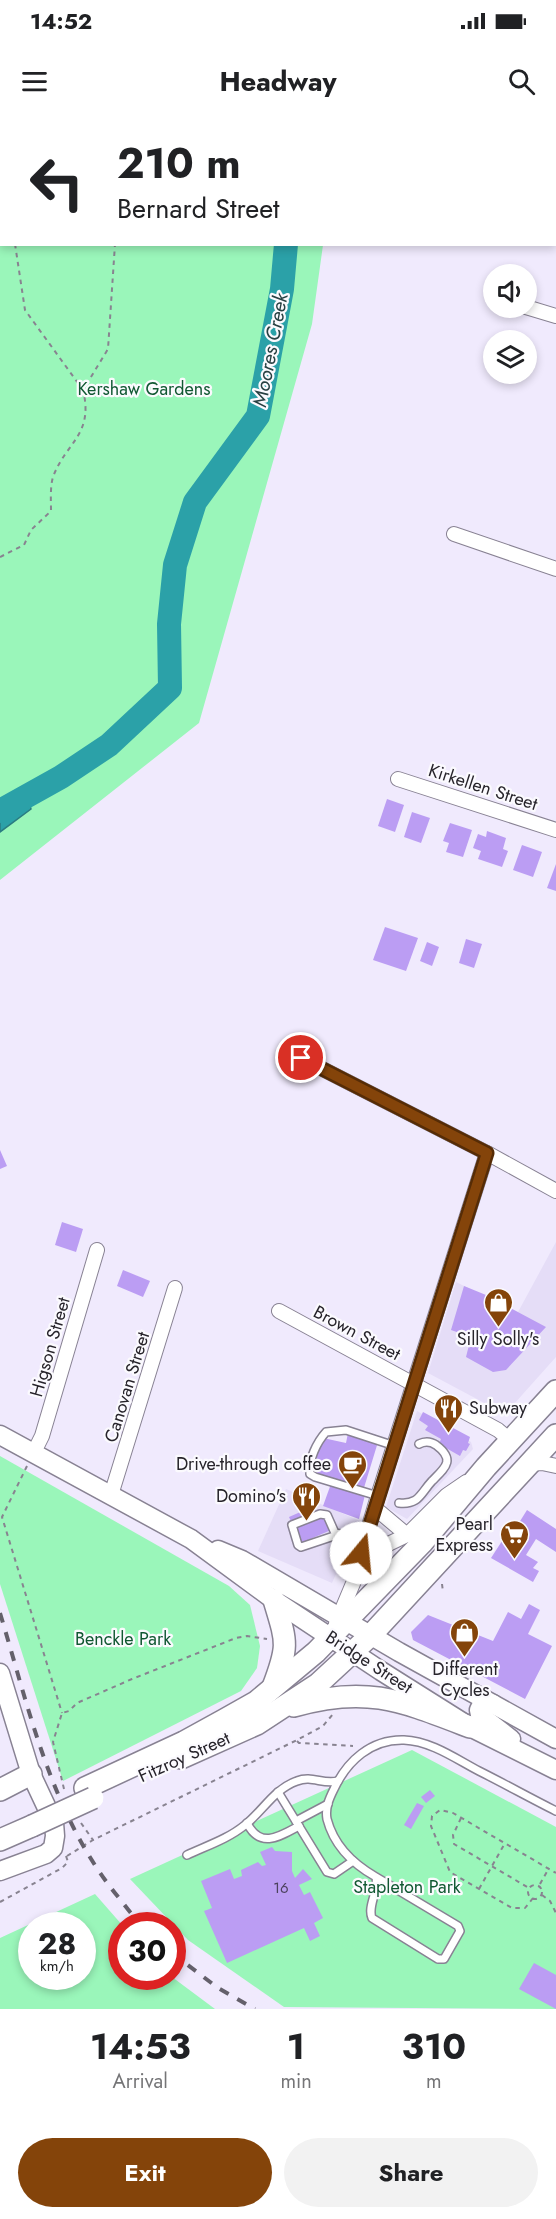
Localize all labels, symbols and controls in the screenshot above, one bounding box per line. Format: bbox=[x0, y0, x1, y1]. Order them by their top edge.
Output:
text: 14:52 bbox=[30, 5, 92, 37]
text: Headway bbox=[220, 62, 336, 101]
icon: menu bbox=[18, 65, 51, 98]
icon: search bbox=[505, 65, 538, 98]
text: 210 m bbox=[117, 133, 241, 194]
icon: left bbox=[18, 144, 96, 222]
text: Bernard Street bbox=[117, 189, 280, 228]
map controls bbox=[483, 264, 537, 384]
button: sound bbox=[483, 264, 537, 318]
water label: Moores Creek bbox=[245, 289, 296, 409]
button: layers bbox=[483, 330, 537, 384]
park label: Kershaw Gardens bbox=[77, 376, 211, 402]
street label: Kirkellen Street bbox=[425, 757, 542, 817]
pin bbox=[275, 1032, 326, 1083]
icon: arrive bbox=[284, 1041, 317, 1074]
shop icon: Silly Solly's bbox=[482, 1286, 514, 1328]
street label: Higson Street bbox=[23, 1293, 77, 1400]
street label: Brown Street bbox=[309, 1299, 406, 1367]
place label: Silly Solly's bbox=[457, 1326, 539, 1352]
street label: Canovan Street bbox=[98, 1328, 156, 1445]
restaurant icon: Subway bbox=[432, 1392, 464, 1434]
place label: Subway bbox=[469, 1395, 527, 1421]
cafe icon: Drive-through coffee bbox=[336, 1448, 368, 1490]
place label: Drive-through coffee bbox=[176, 1451, 331, 1477]
restaurant icon: Domino's bbox=[291, 1480, 323, 1522]
place label: Domino's bbox=[216, 1483, 286, 1509]
place label: Pearl Express bbox=[436, 1511, 493, 1558]
supermarket icon: Pearl Express bbox=[498, 1518, 530, 1560]
position arrow bbox=[329, 1521, 393, 1585]
shop icon: Different Cycles bbox=[449, 1616, 481, 1658]
street label: Bridge Street bbox=[320, 1624, 418, 1700]
park label: Benckle Park bbox=[75, 1626, 171, 1652]
place label: Different Cycles bbox=[432, 1656, 498, 1703]
street label: Fitzroy Street bbox=[134, 1725, 235, 1789]
park label: Stapleton Park bbox=[353, 1874, 461, 1900]
house number: 16 bbox=[273, 1877, 289, 1899]
speed limit sign: 30 bbox=[108, 1912, 186, 1990]
text: 28 bbox=[38, 1922, 76, 1965]
text: km/h bbox=[40, 1955, 74, 1977]
text: 14:53 bbox=[90, 2020, 191, 2072]
text: 1 bbox=[287, 2020, 305, 2072]
text: 310 bbox=[402, 2020, 466, 2072]
text: Arrival bbox=[113, 2067, 168, 2096]
text: min bbox=[280, 2067, 312, 2096]
text: m bbox=[426, 2067, 442, 2096]
button: Exit bbox=[18, 2138, 272, 2207]
button: Share bbox=[284, 2138, 538, 2207]

